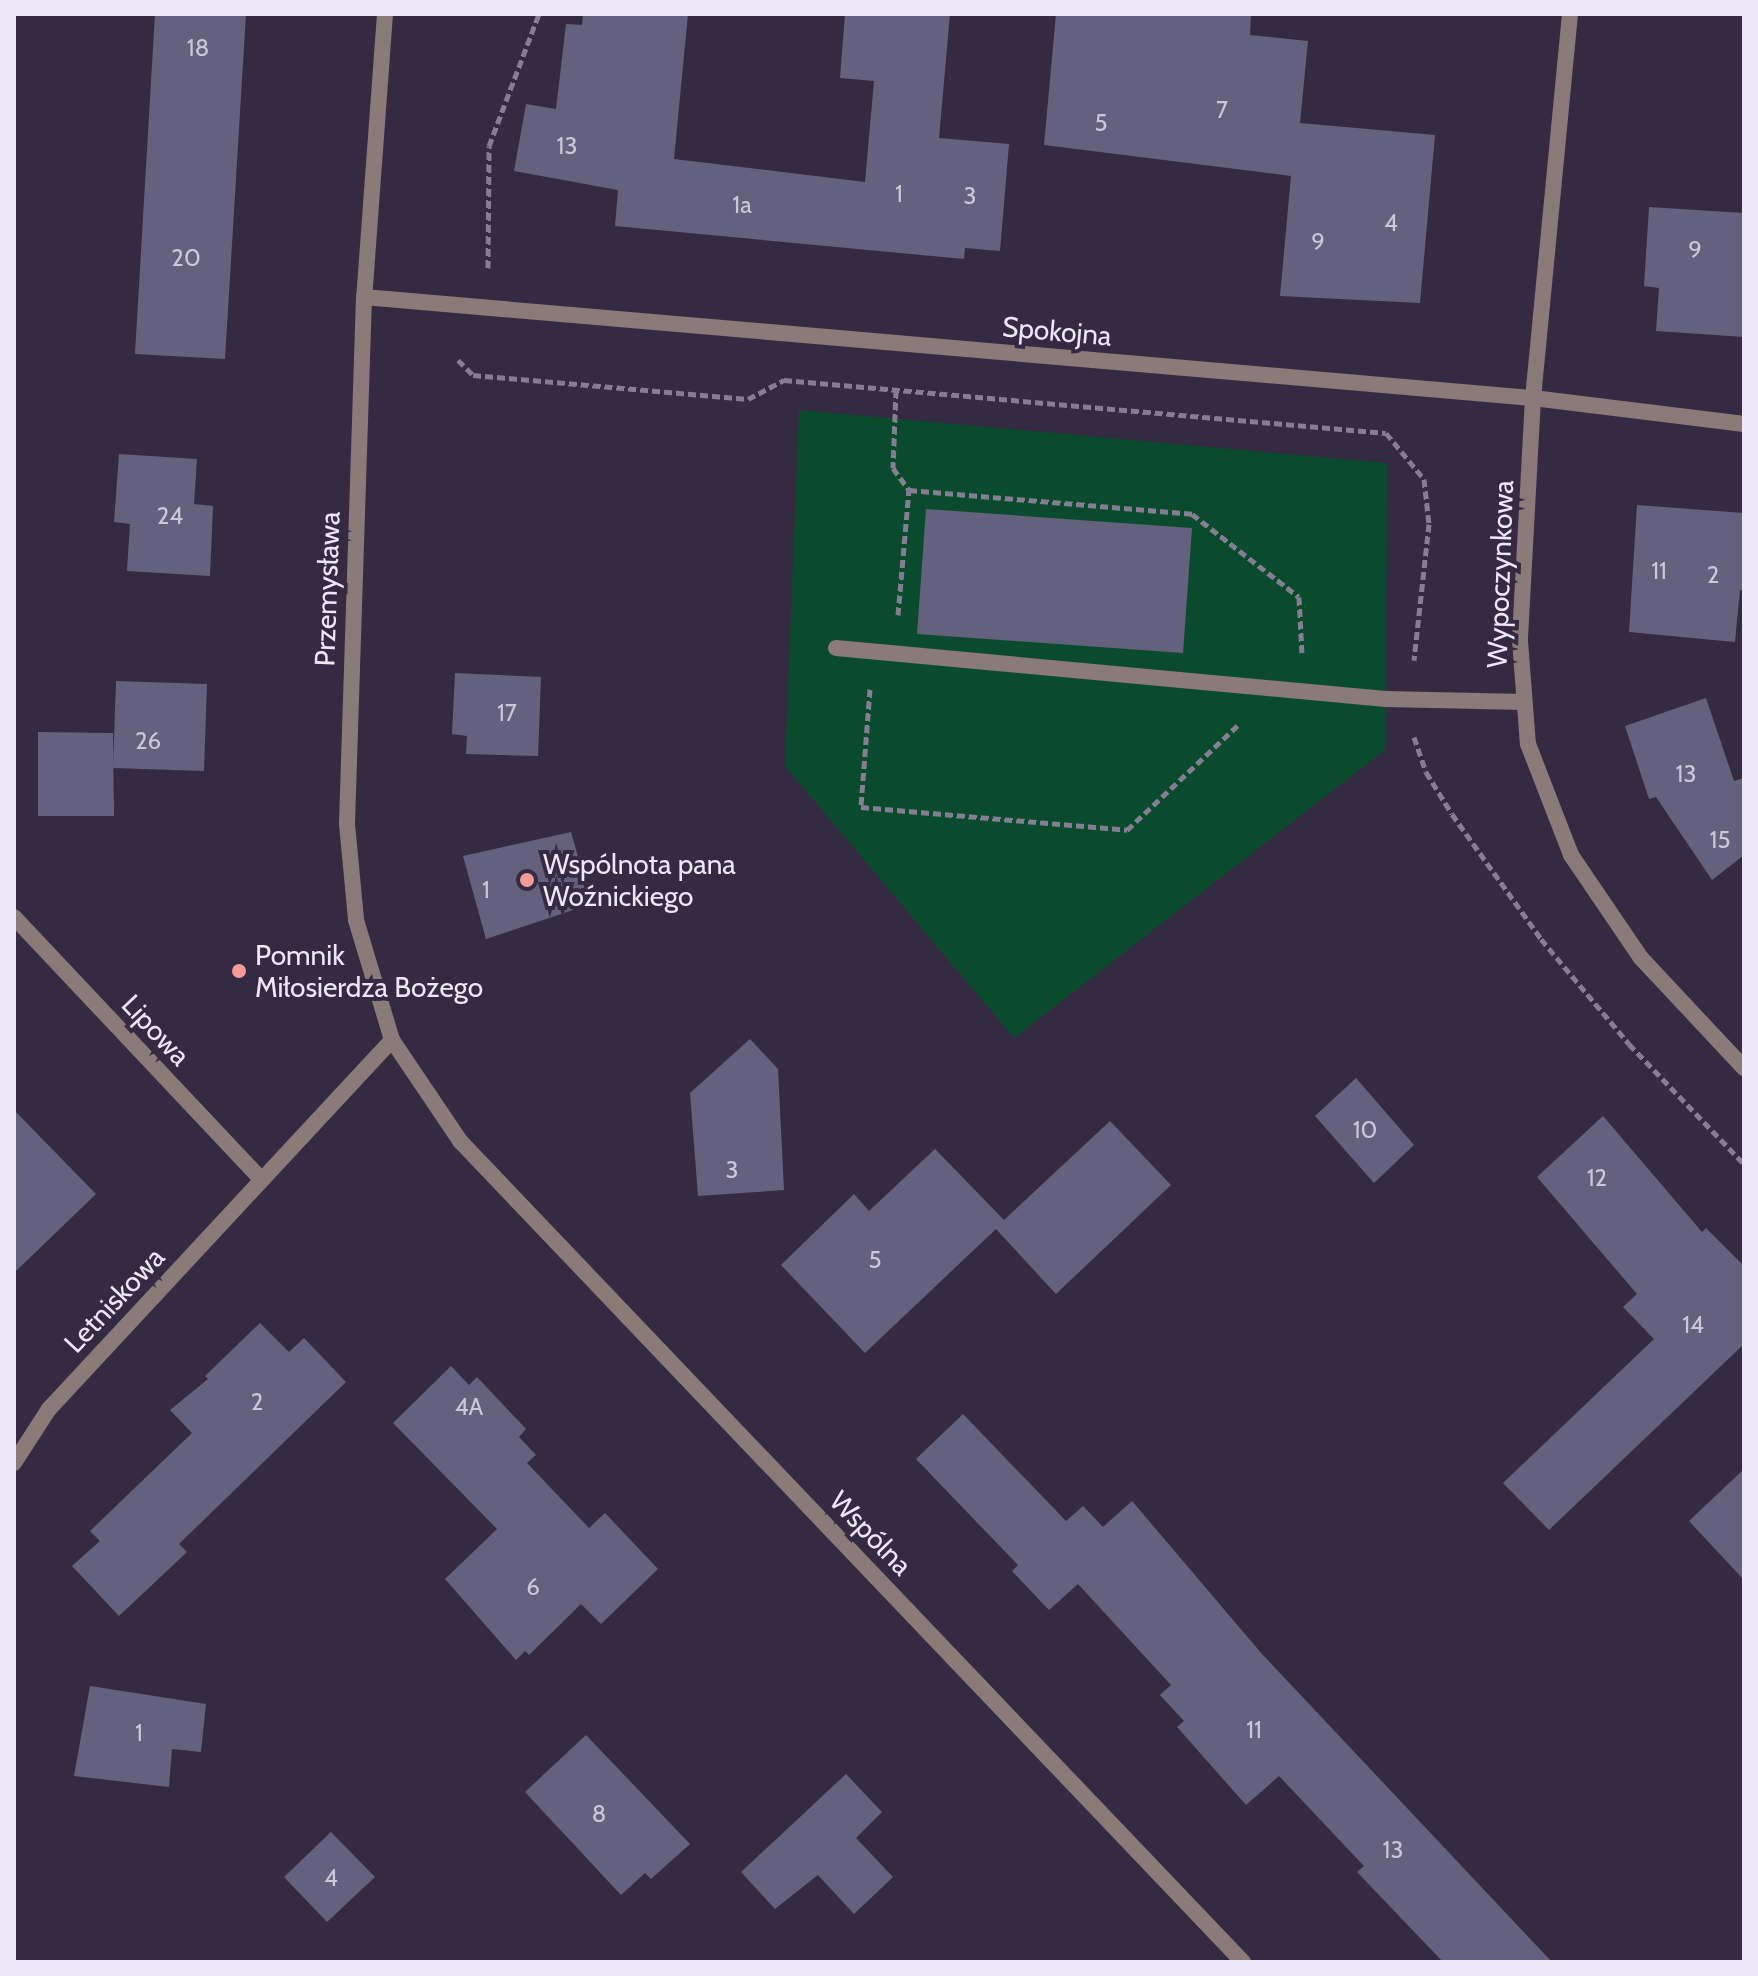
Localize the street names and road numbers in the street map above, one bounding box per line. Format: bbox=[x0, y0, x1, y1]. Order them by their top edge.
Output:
street label: Spokojna bbox=[1001, 309, 1113, 353]
street label: Wypoczynkowa bbox=[1480, 480, 1520, 668]
street label: Przemysława bbox=[308, 511, 346, 667]
street label: Lipowa bbox=[115, 988, 197, 1072]
street label: Letniskowa bbox=[57, 1240, 171, 1360]
street label: Wspólna bbox=[823, 1484, 919, 1582]

